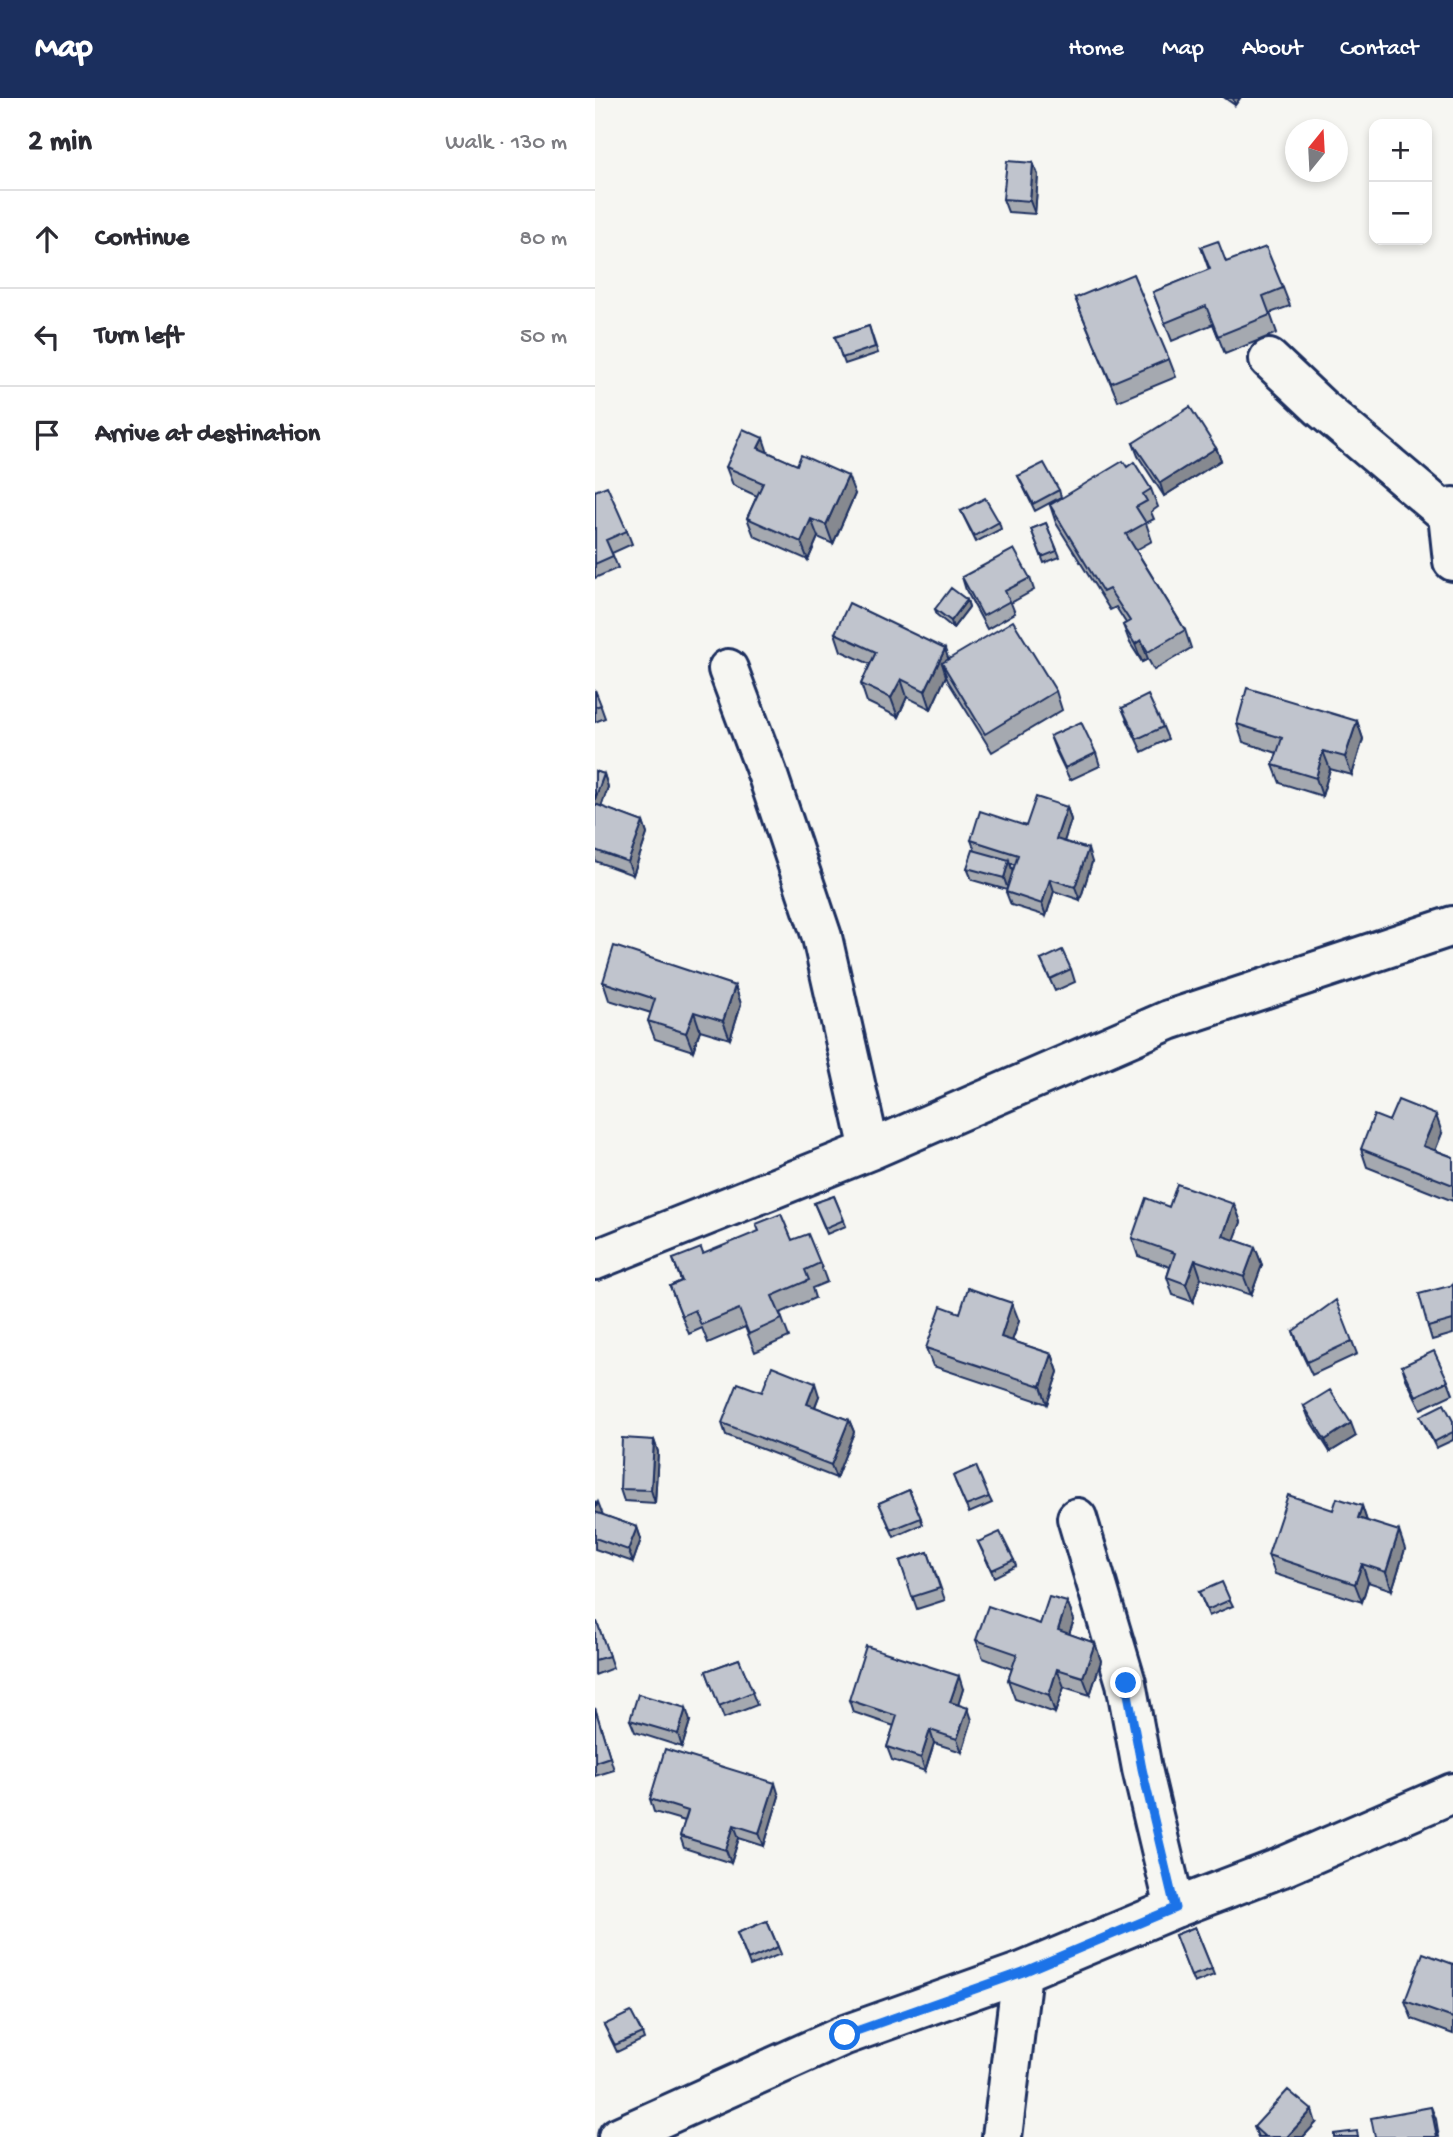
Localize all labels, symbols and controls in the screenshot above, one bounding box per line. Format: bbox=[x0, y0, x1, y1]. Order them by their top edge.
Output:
text: Map bbox=[35, 30, 92, 68]
text: Home bbox=[1068, 35, 1124, 64]
text: Map bbox=[1162, 35, 1204, 64]
text: About bbox=[1242, 35, 1302, 64]
text: Contact bbox=[1340, 35, 1418, 64]
north arrow bbox=[1285, 119, 1348, 182]
map controls bbox=[1369, 119, 1432, 245]
button: + bbox=[1369, 119, 1432, 182]
text: 2 min bbox=[28, 126, 92, 161]
text: Walk · 130 m bbox=[445, 130, 567, 157]
button: − bbox=[1369, 182, 1432, 245]
icon: ahead bbox=[28, 220, 66, 258]
text: Continue bbox=[95, 224, 189, 255]
text: 80 m bbox=[520, 226, 567, 253]
icon: left bbox=[28, 318, 66, 356]
text: Turn left bbox=[95, 322, 183, 353]
text: 50 m bbox=[520, 324, 567, 351]
icon: arrive bbox=[28, 416, 66, 454]
text: Arrive at destination bbox=[95, 420, 320, 451]
route end bbox=[1110, 1667, 1141, 1698]
route start bbox=[829, 2019, 860, 2050]

